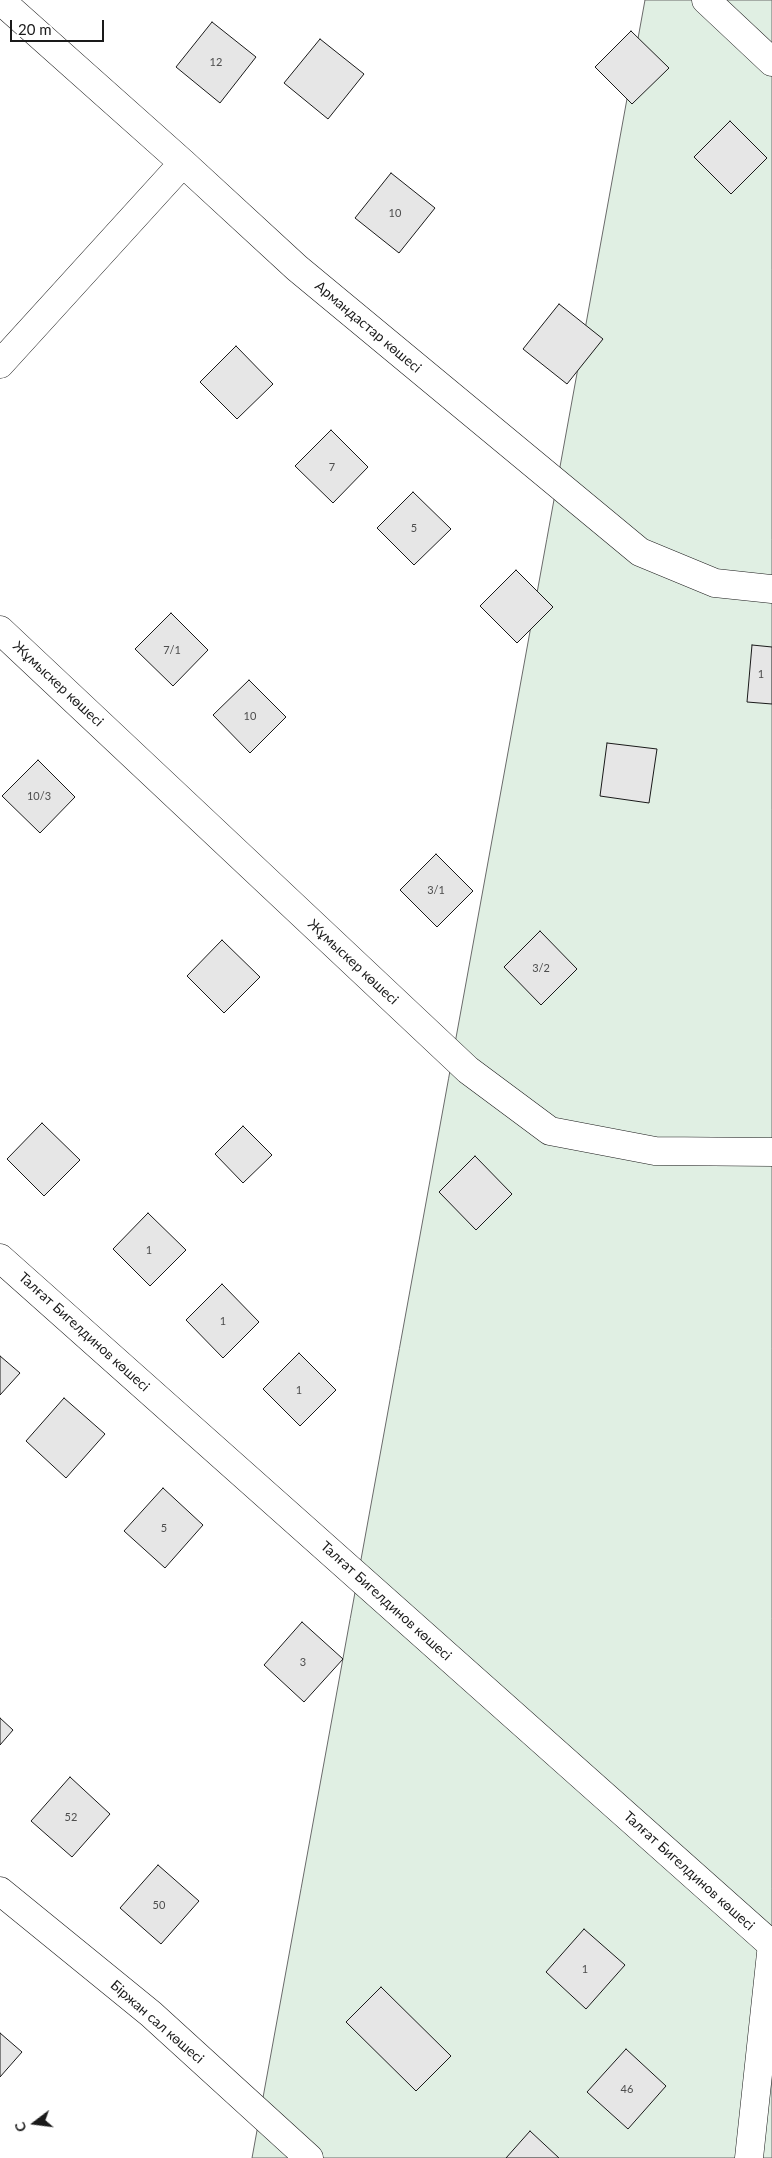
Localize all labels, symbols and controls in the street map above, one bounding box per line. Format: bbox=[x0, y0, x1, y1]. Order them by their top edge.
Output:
scale bar bbox=[12, 10, 106, 42]
text: 20 m bbox=[18, 20, 52, 38]
house number: 12 bbox=[210, 55, 222, 69]
house number: 10 bbox=[389, 206, 401, 220]
street label: Армандастар көшесі bbox=[311, 278, 425, 376]
house number: 7 bbox=[329, 460, 335, 474]
house number: 5 bbox=[411, 521, 417, 535]
street label: Жұмыскер көшесі bbox=[9, 638, 107, 730]
house number: 7/1 bbox=[163, 643, 181, 657]
house number: 1 bbox=[758, 667, 764, 681]
house number: 10 bbox=[244, 709, 256, 723]
house number: 10/3 bbox=[27, 789, 51, 803]
house number: 3/1 bbox=[427, 883, 445, 897]
street label: Жұмыскер көшесі bbox=[304, 916, 402, 1008]
house number: 3/2 bbox=[532, 961, 550, 975]
house number: 1 bbox=[146, 1243, 152, 1257]
street label: Талғат Бигелдинов көшесі bbox=[15, 1269, 153, 1395]
house number: 1 bbox=[220, 1314, 226, 1328]
house number: 1 bbox=[296, 1383, 302, 1397]
house number: 5 bbox=[161, 1521, 167, 1535]
street label: Талғат Бигелдинов көшесі bbox=[317, 1538, 455, 1664]
house number: 3 bbox=[300, 1655, 306, 1669]
street label: Талғат Бигелдинов көшесі bbox=[620, 1808, 758, 1934]
house number: 52 bbox=[65, 1810, 77, 1824]
house number: 50 bbox=[153, 1898, 165, 1912]
house number: 1 bbox=[582, 1962, 588, 1976]
street label: Біржан сал көшесі bbox=[107, 1977, 207, 2067]
house number: 46 bbox=[621, 2082, 633, 2096]
north arrow bbox=[10, 2098, 60, 2148]
text: С bbox=[11, 2120, 29, 2134]

